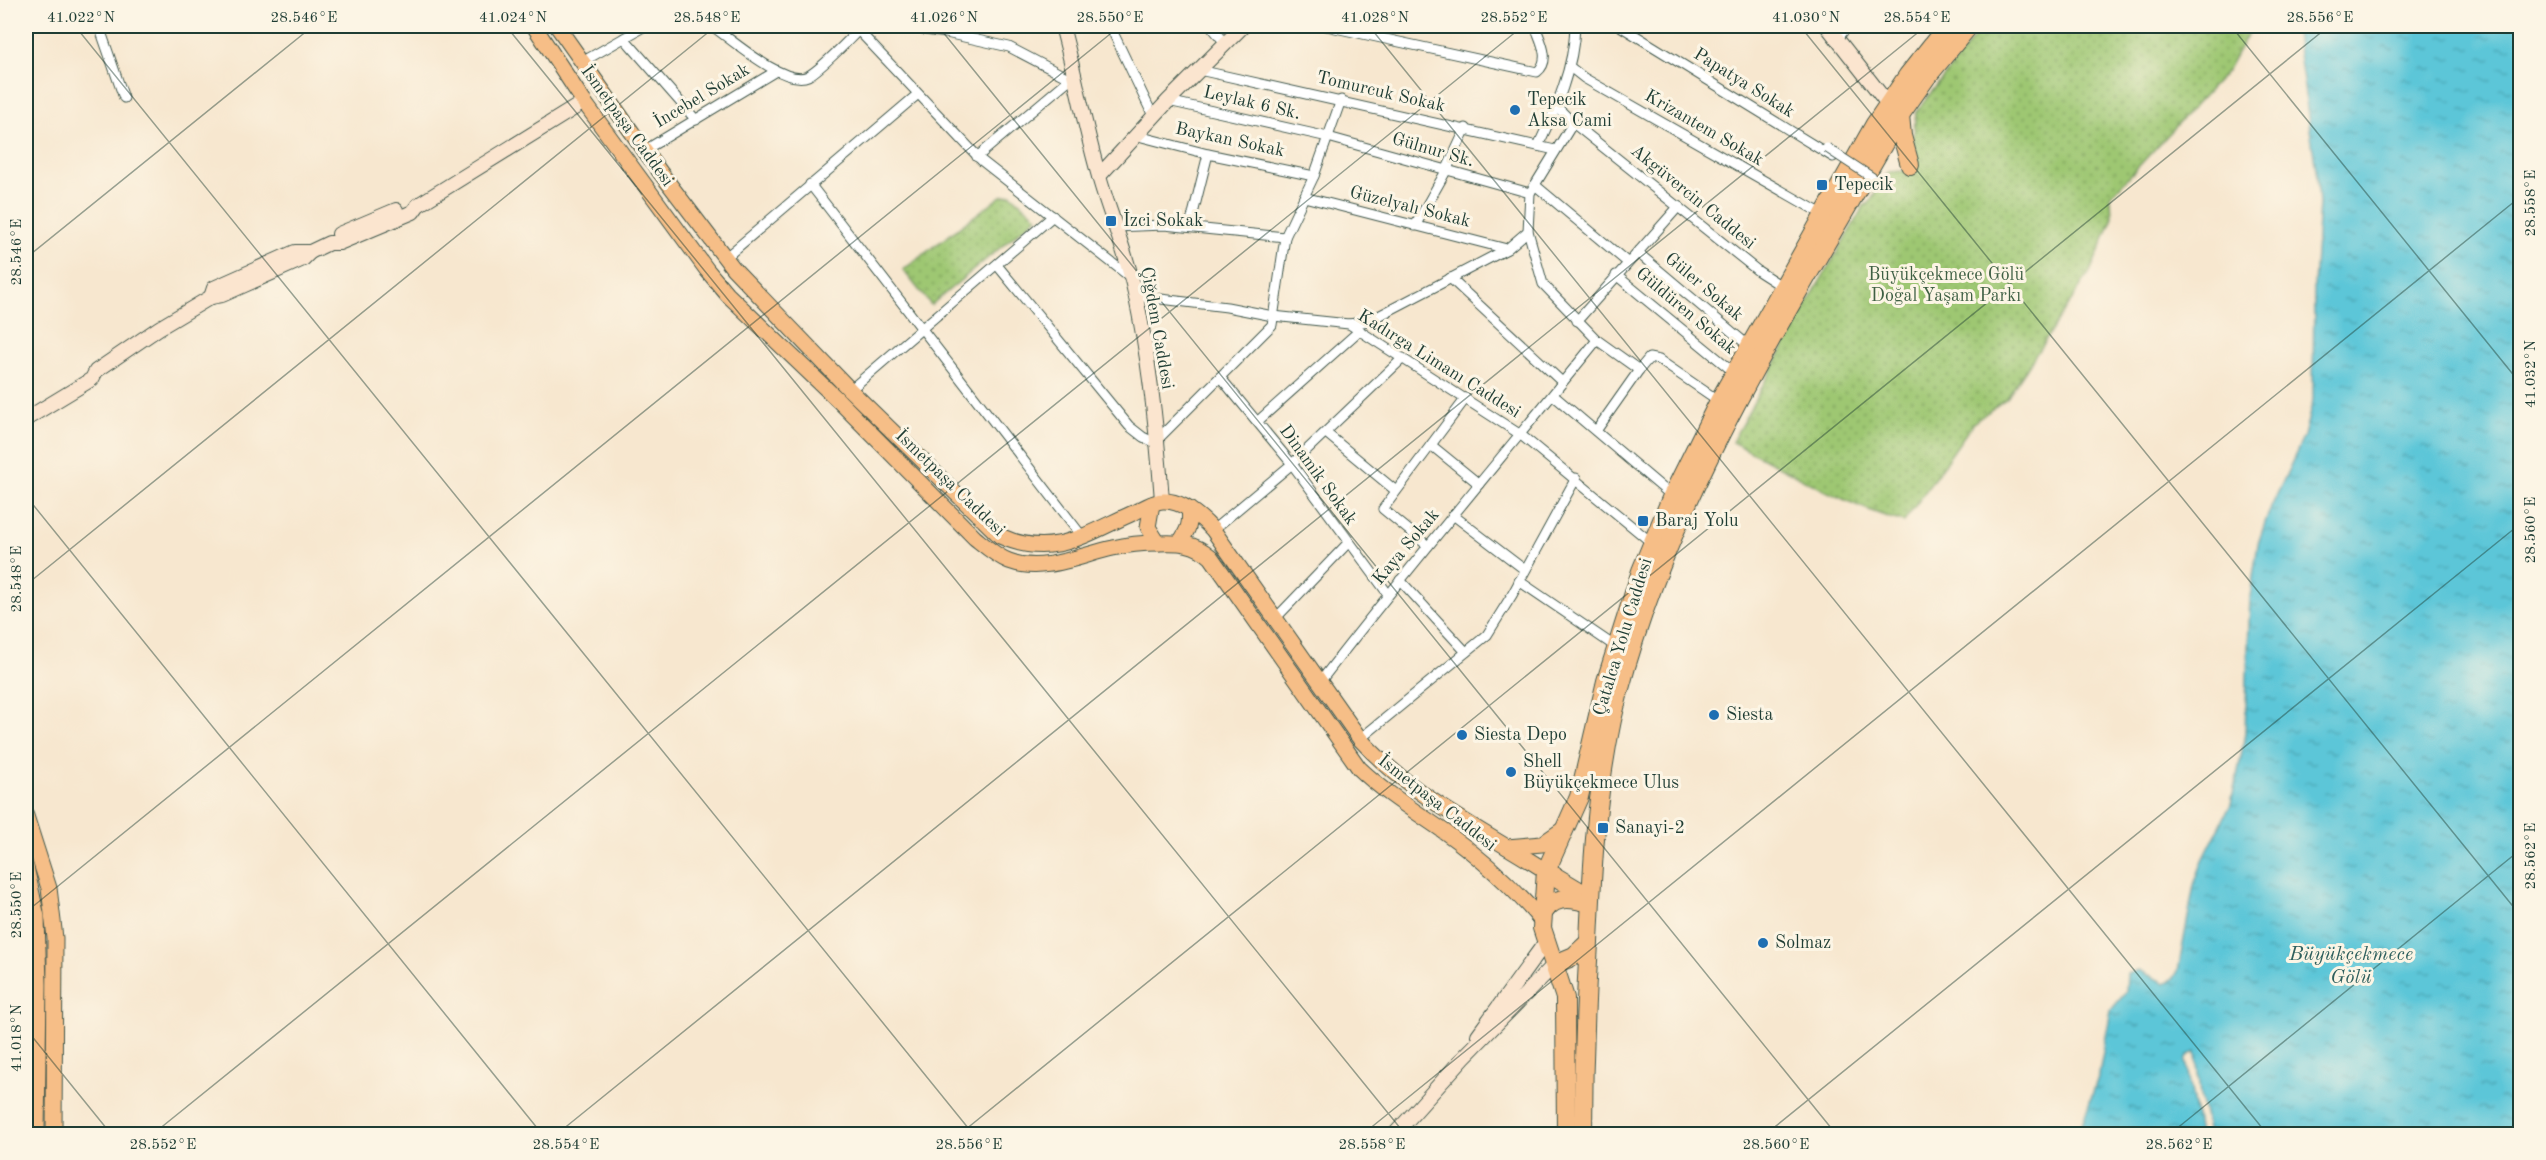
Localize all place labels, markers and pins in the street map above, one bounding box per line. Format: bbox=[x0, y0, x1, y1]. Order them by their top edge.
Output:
place label: Tepecik Aksa Cami bbox=[1527, 91, 1612, 130]
marker: Tepecik Aksa Cami bbox=[1508, 103, 1522, 117]
place label: Tepecik bbox=[1834, 176, 1894, 194]
marker: Tepecik bbox=[1815, 178, 1829, 192]
place label: İzci Sokak bbox=[1123, 209, 1203, 230]
marker: İzci Sokak bbox=[1104, 214, 1118, 228]
place label: Baraj Yolu bbox=[1655, 512, 1739, 530]
marker: Baraj Yolu bbox=[1636, 514, 1650, 528]
place label: Siesta bbox=[1726, 706, 1773, 724]
marker: Siesta bbox=[1707, 708, 1721, 722]
place label: Siesta Depo bbox=[1474, 726, 1567, 744]
marker: Siesta Depo bbox=[1455, 728, 1469, 742]
place label: Shell Büyükçekmece Ulus bbox=[1523, 753, 1679, 792]
marker: Shell Büyükçekmece Ulus bbox=[1504, 765, 1518, 779]
place label: Sanayi-2 bbox=[1615, 819, 1685, 837]
marker: Sanayi-2 bbox=[1596, 821, 1610, 835]
place label: Solmaz bbox=[1775, 934, 1831, 952]
marker: Solmaz bbox=[1756, 936, 1770, 950]

